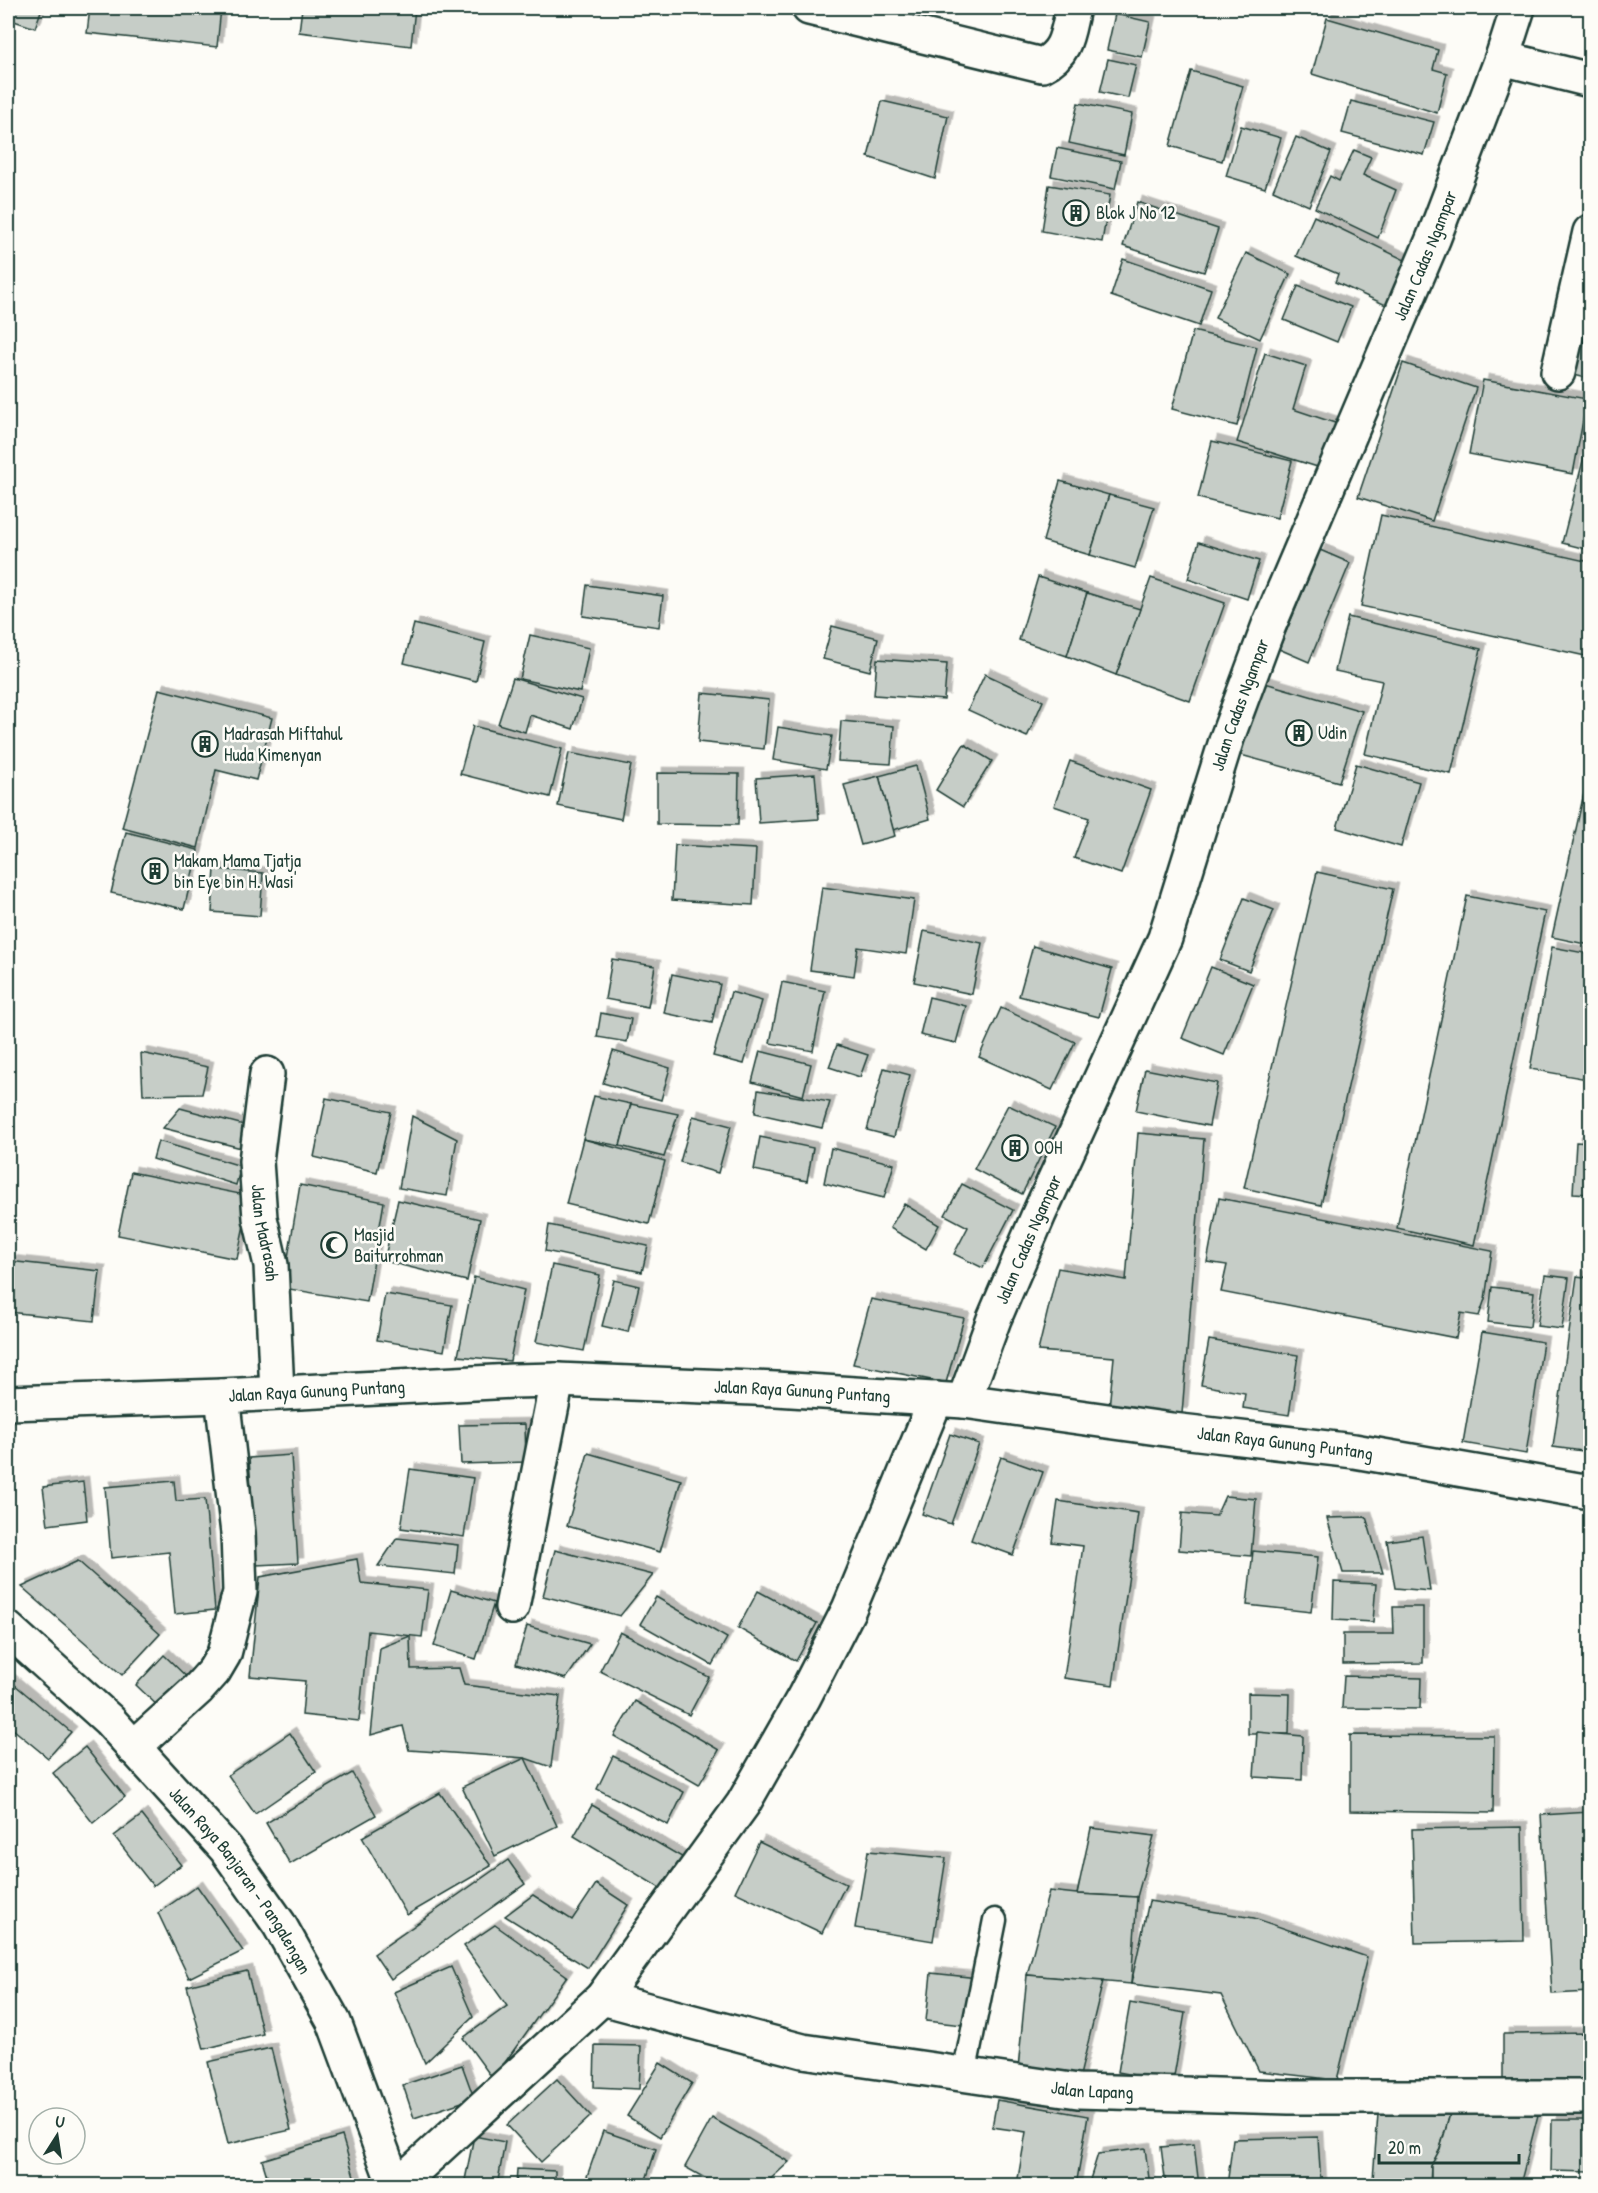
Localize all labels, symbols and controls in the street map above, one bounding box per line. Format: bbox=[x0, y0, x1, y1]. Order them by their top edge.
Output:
street label: Jalan Cadas Ngampar bbox=[1387, 187, 1463, 324]
building icon: Blok J No 12 bbox=[1061, 198, 1091, 228]
place label: Blok J No 12 bbox=[1096, 200, 1176, 225]
street label: Jalan Cadas Ngampar bbox=[1205, 635, 1275, 774]
building icon: Udin bbox=[1284, 718, 1314, 748]
place label: Udin bbox=[1318, 720, 1347, 745]
place label: Madrasah Miftahul Huda Kimenyan bbox=[224, 721, 343, 767]
building icon: Madrasah Miftahul Huda Kimenyan bbox=[190, 729, 220, 759]
place label: Makam Mama Tjatja bin Eye bin H. Wasi' bbox=[174, 848, 301, 894]
building icon: Makam Mama Tjatja bin Eye bin H. Wasi' bbox=[140, 856, 170, 886]
building icon: OOH bbox=[1000, 1133, 1030, 1163]
place label: OOH bbox=[1034, 1135, 1062, 1160]
street label: Jalan Cadas Ngampar bbox=[989, 1171, 1067, 1308]
street label: Jalan Madrasah bbox=[246, 1183, 285, 1282]
place label: Masjid Baiturrohman bbox=[354, 1222, 444, 1268]
mosque icon: Masjid Baiturrohman bbox=[319, 1230, 349, 1260]
street label: Jalan Raya Gunung Puntang bbox=[713, 1373, 891, 1408]
street label: Jalan Raya Gunung Puntang bbox=[228, 1374, 406, 1408]
street label: Jalan Raya Gunung Puntang bbox=[1196, 1420, 1375, 1466]
street label: Jalan Raya Banjaran - Pangalengan bbox=[163, 1781, 318, 1979]
street label: Jalan Lapang bbox=[1050, 2074, 1134, 2105]
north arrow bbox=[27, 2106, 87, 2166]
text: U bbox=[54, 2110, 67, 2133]
scale bar bbox=[1379, 2127, 1518, 2165]
text: 20 m bbox=[1388, 2135, 1421, 2160]

